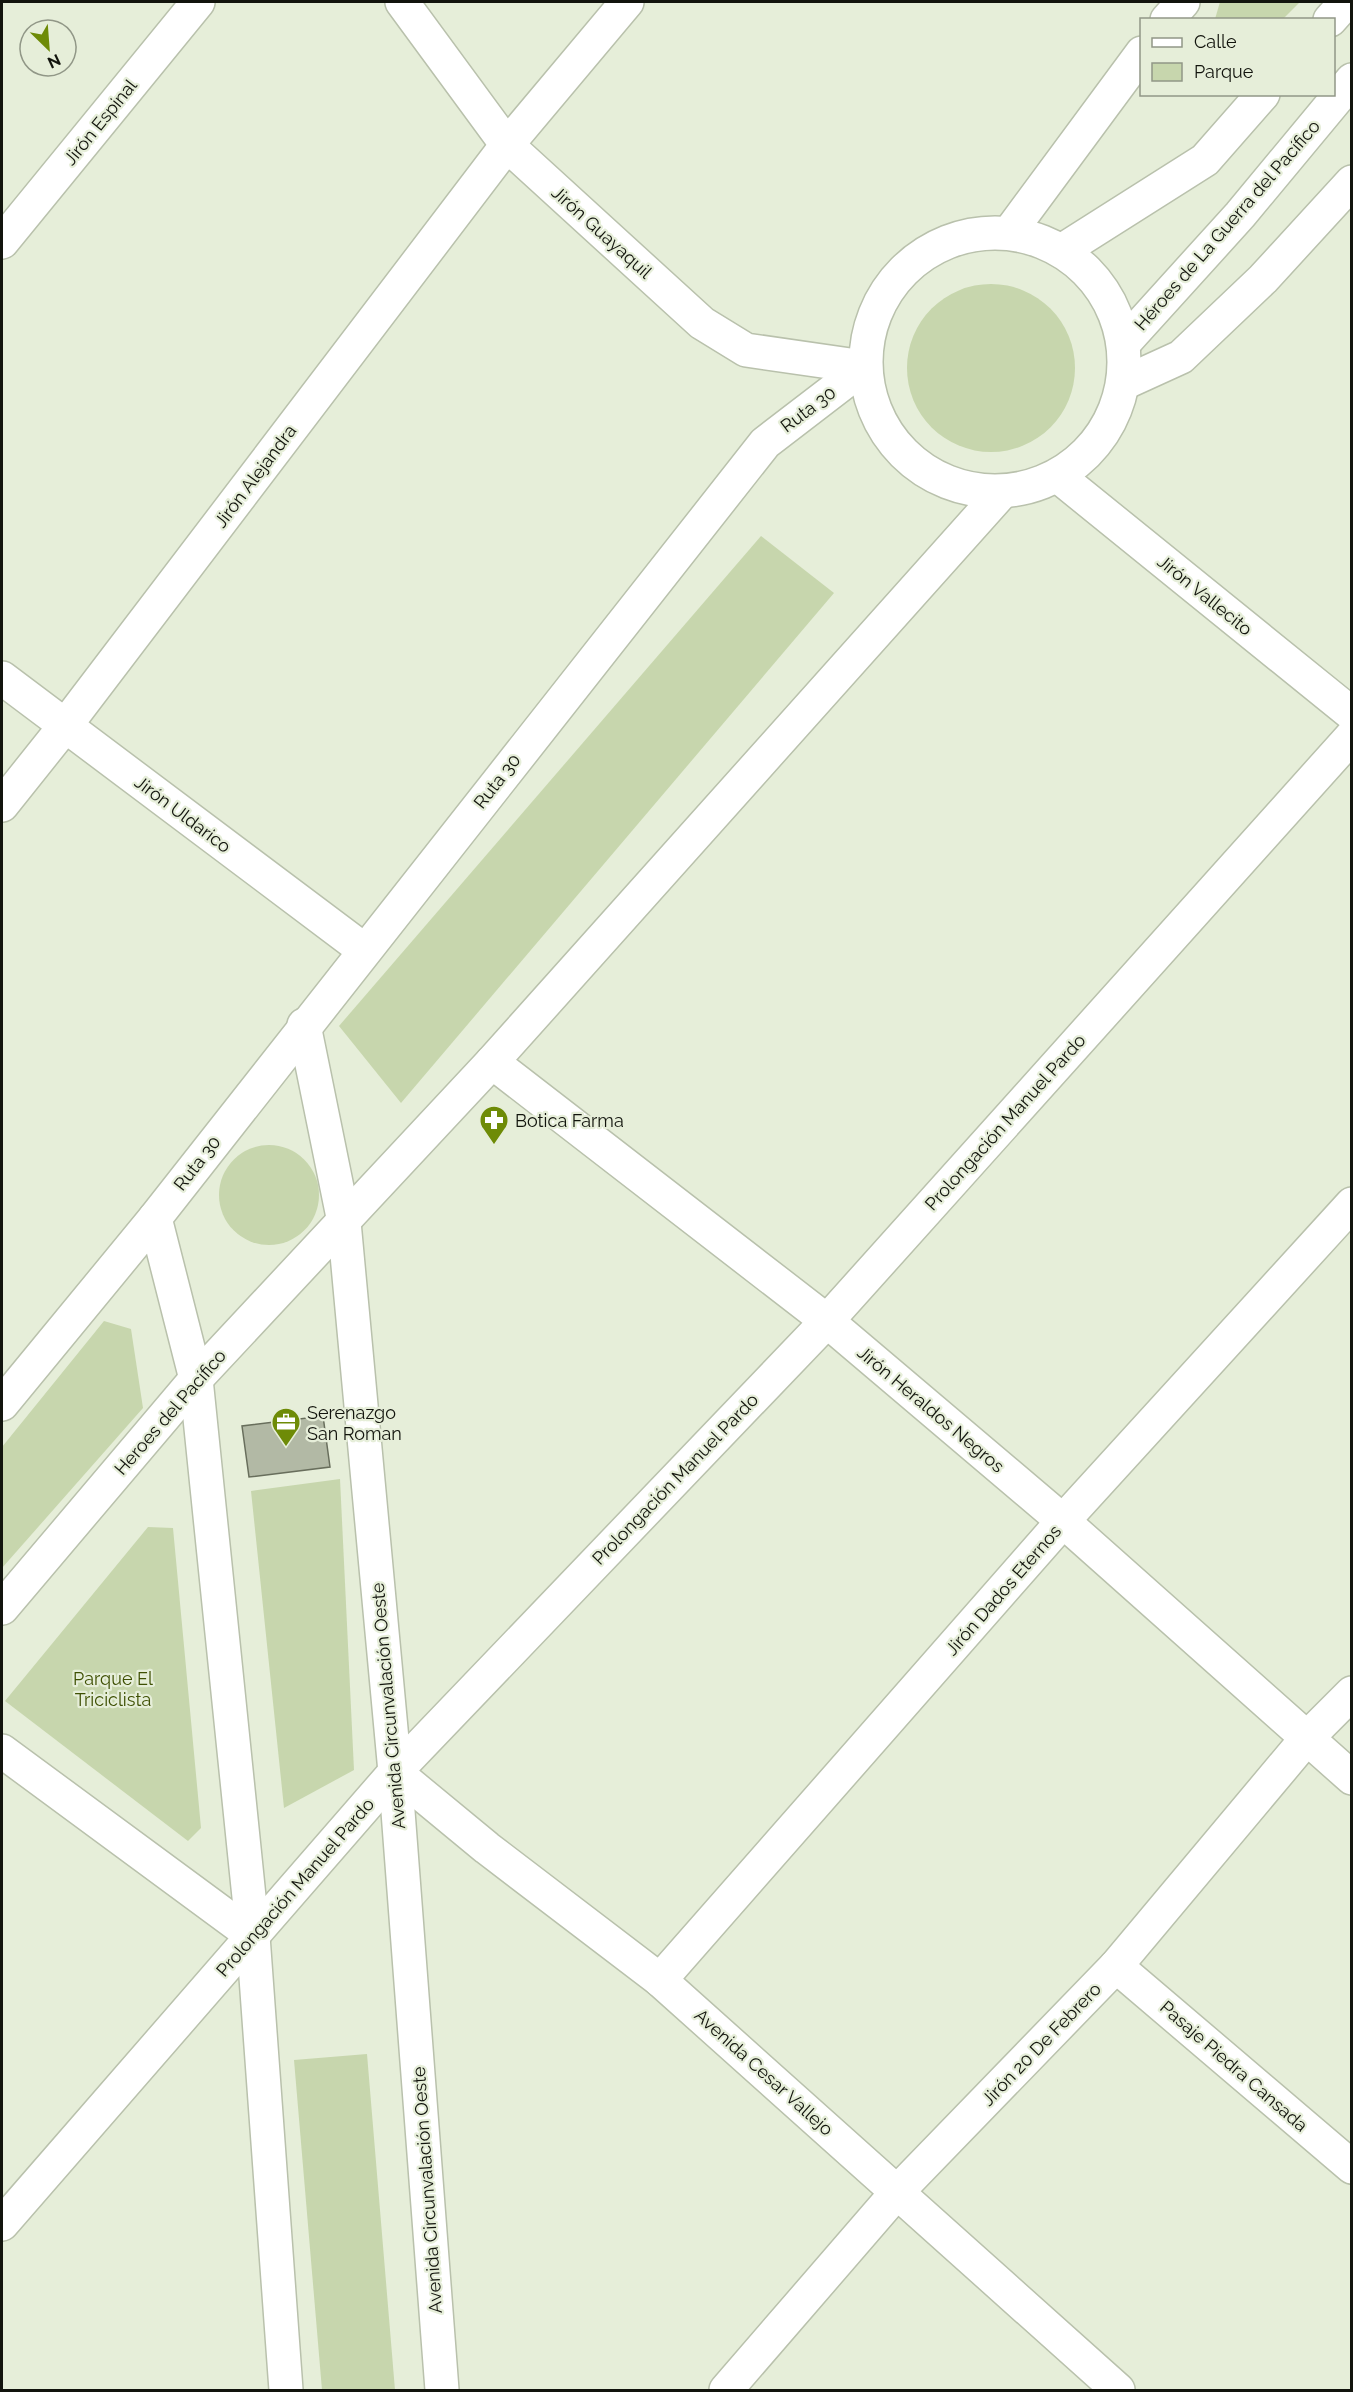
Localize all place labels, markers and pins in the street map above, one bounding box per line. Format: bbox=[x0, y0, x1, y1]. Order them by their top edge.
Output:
pharmacy icon: Botica Farma bbox=[478, 1104, 510, 1146]
place label: Botica Farma bbox=[515, 1110, 624, 1131]
place label: Serenazgo San Roman bbox=[307, 1402, 402, 1444]
office icon: Serenazgo San Roman bbox=[270, 1406, 302, 1448]

